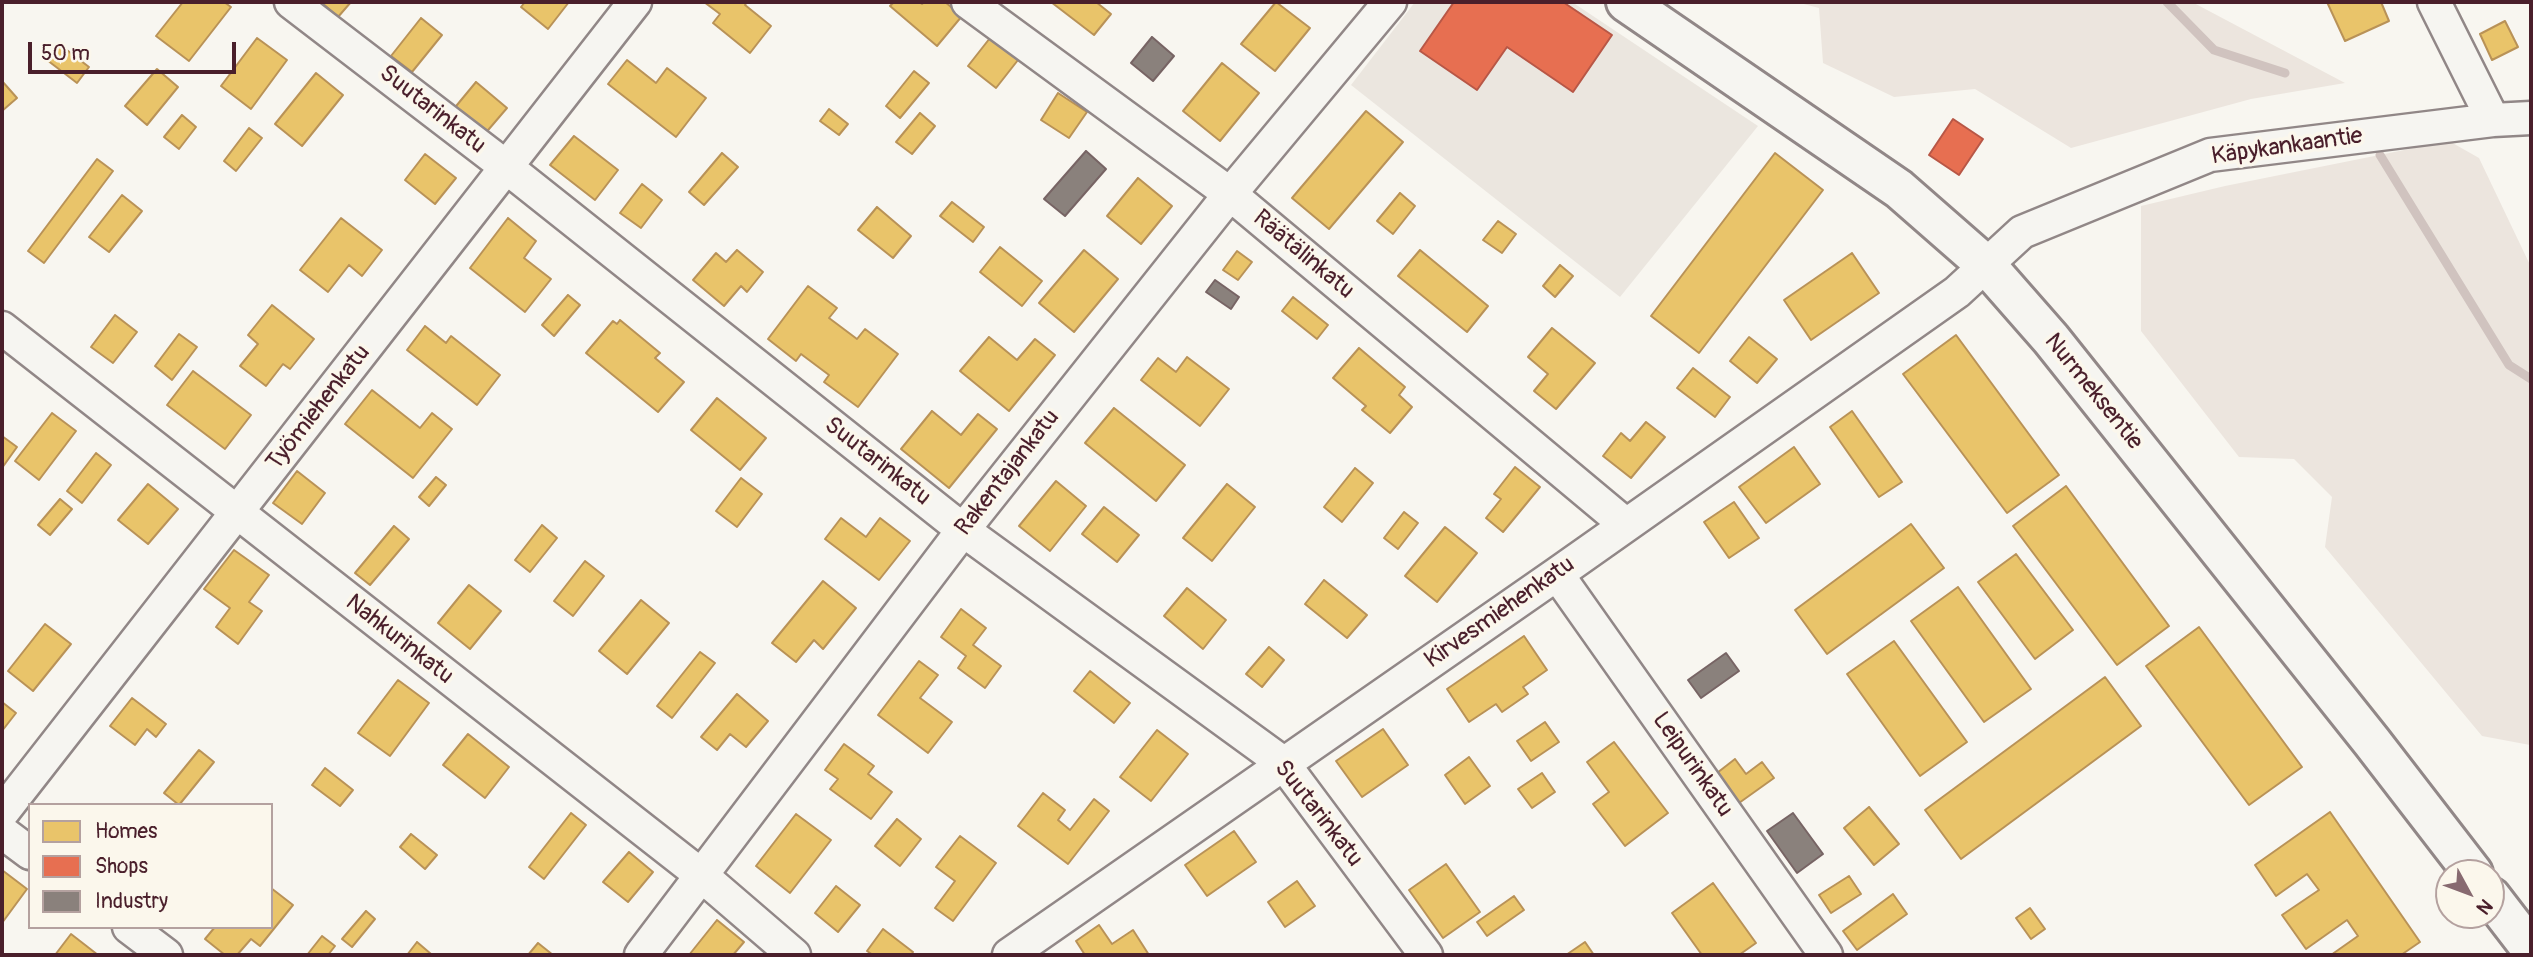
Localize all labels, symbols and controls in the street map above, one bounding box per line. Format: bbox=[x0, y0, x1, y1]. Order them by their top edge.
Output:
scale bar bbox=[32, 28, 240, 72]
text: 50 m bbox=[41, 40, 90, 67]
street label: Suutarinkatu bbox=[373, 59, 491, 161]
street label: Käpykankaantie bbox=[2210, 122, 2364, 172]
street label: Räätälinkatu bbox=[1246, 204, 1360, 306]
street label: Nurmeksentie bbox=[2037, 328, 2149, 456]
street label: Työmiehenkatu bbox=[261, 339, 377, 477]
street label: Rakentajankatu bbox=[950, 404, 1066, 542]
street label: Suutarinkatu bbox=[818, 411, 936, 513]
street label: Kirvesmiehenkatu bbox=[1419, 551, 1581, 675]
street label: Nahkurinkatu bbox=[339, 589, 459, 691]
street label: Leipurinkatu bbox=[1645, 707, 1739, 823]
street label: Suutarinkatu bbox=[1267, 755, 1369, 873]
legend bbox=[28, 803, 273, 929]
text: Homes bbox=[95, 818, 157, 845]
text: Shops bbox=[95, 853, 148, 880]
north arrow bbox=[2435, 859, 2505, 929]
text: Industry bbox=[95, 888, 168, 915]
text: N bbox=[2471, 894, 2498, 919]

